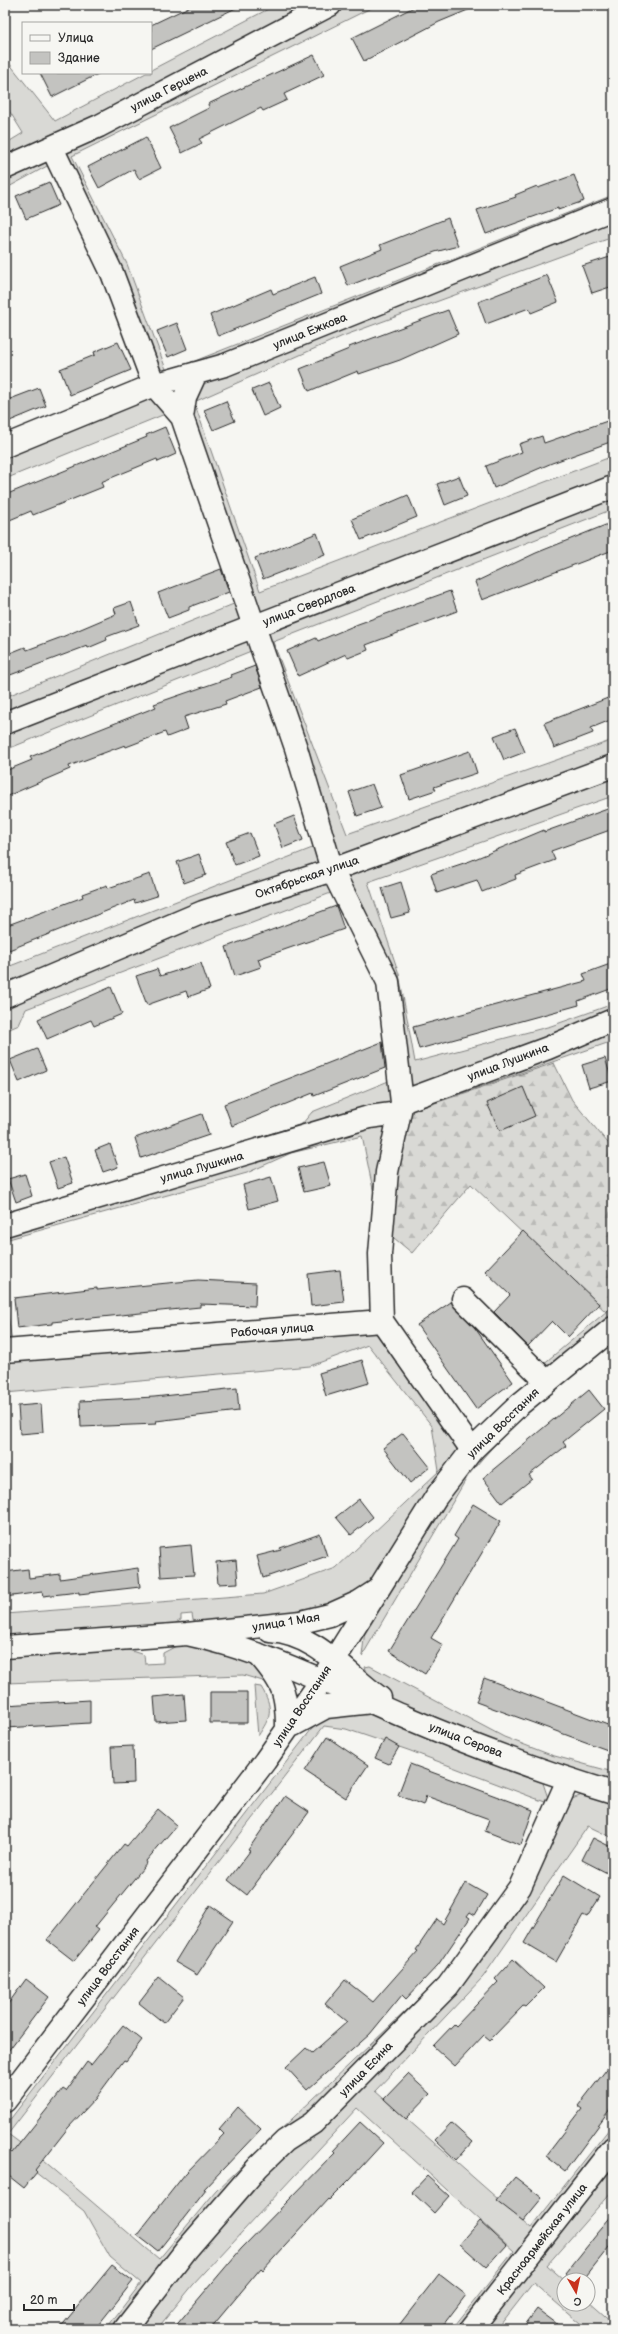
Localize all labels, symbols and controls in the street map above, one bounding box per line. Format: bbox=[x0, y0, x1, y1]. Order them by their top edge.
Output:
legend bbox=[22, 22, 152, 74]
text: Улица bbox=[58, 31, 94, 46]
text: Здание bbox=[58, 51, 100, 66]
street label: улица Герцена bbox=[128, 64, 210, 115]
street label: улица Ежкова bbox=[271, 310, 349, 353]
street label: улица Свердлова bbox=[261, 581, 357, 630]
street label: Октябрьская улица bbox=[253, 853, 361, 902]
street label: улица Лушкина bbox=[465, 1040, 551, 1085]
street label: улица Лушкина bbox=[159, 1148, 245, 1187]
street label: Рабочая улица bbox=[230, 1320, 314, 1341]
street label: улица Восстания bbox=[464, 1385, 543, 1462]
street label: улица 1 Мая bbox=[251, 1610, 321, 1635]
street label: улица Восстания bbox=[270, 1663, 335, 1750]
street label: улица Серова bbox=[427, 1720, 505, 1761]
street label: улица Восстания bbox=[74, 1924, 143, 2009]
street label: улица Есина bbox=[336, 2039, 396, 2100]
street label: Красноармейская улица bbox=[494, 2180, 591, 2298]
north arrow bbox=[556, 2272, 596, 2312]
scale bar bbox=[24, 2286, 74, 2312]
text: 20 m bbox=[30, 2293, 57, 2308]
text: С bbox=[572, 2294, 582, 2308]

